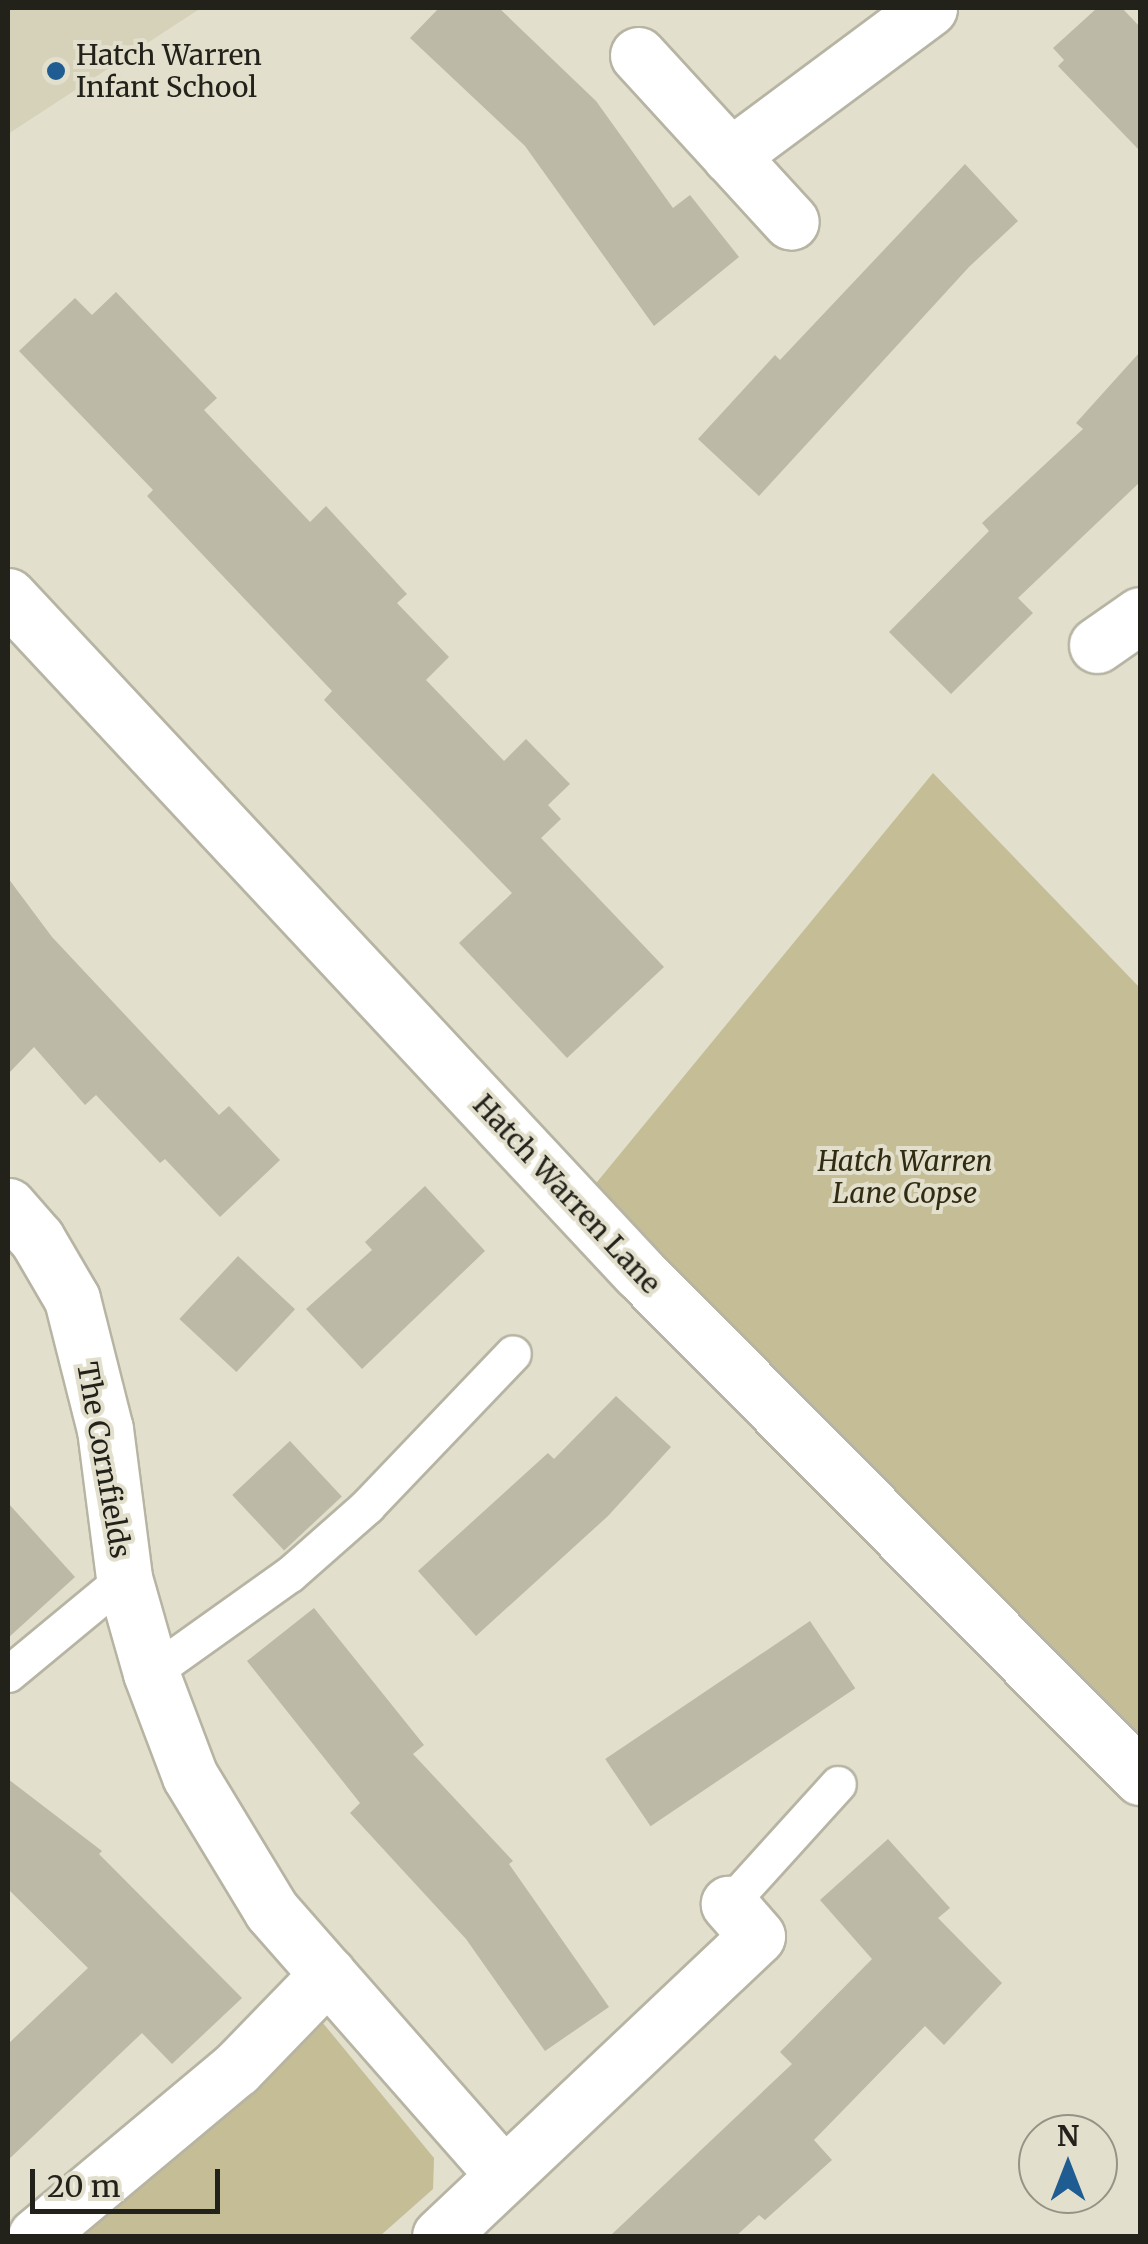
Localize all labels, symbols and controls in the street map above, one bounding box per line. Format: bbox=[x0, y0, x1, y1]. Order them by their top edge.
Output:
place label: Hatch Warren Infant School bbox=[76, 38, 262, 104]
marker: Hatch Warren Infant School bbox=[45, 60, 67, 82]
street label: Hatch Warren Lane bbox=[466, 1088, 668, 1300]
park label: Hatch Warren Lane Copse bbox=[817, 1144, 993, 1210]
street label: The Cornfields bbox=[70, 1359, 138, 1561]
north arrow bbox=[1018, 2114, 1118, 2214]
text: N bbox=[1057, 2118, 1079, 2154]
scale bar bbox=[35, 2149, 225, 2211]
text: 20 m bbox=[47, 2167, 120, 2205]

